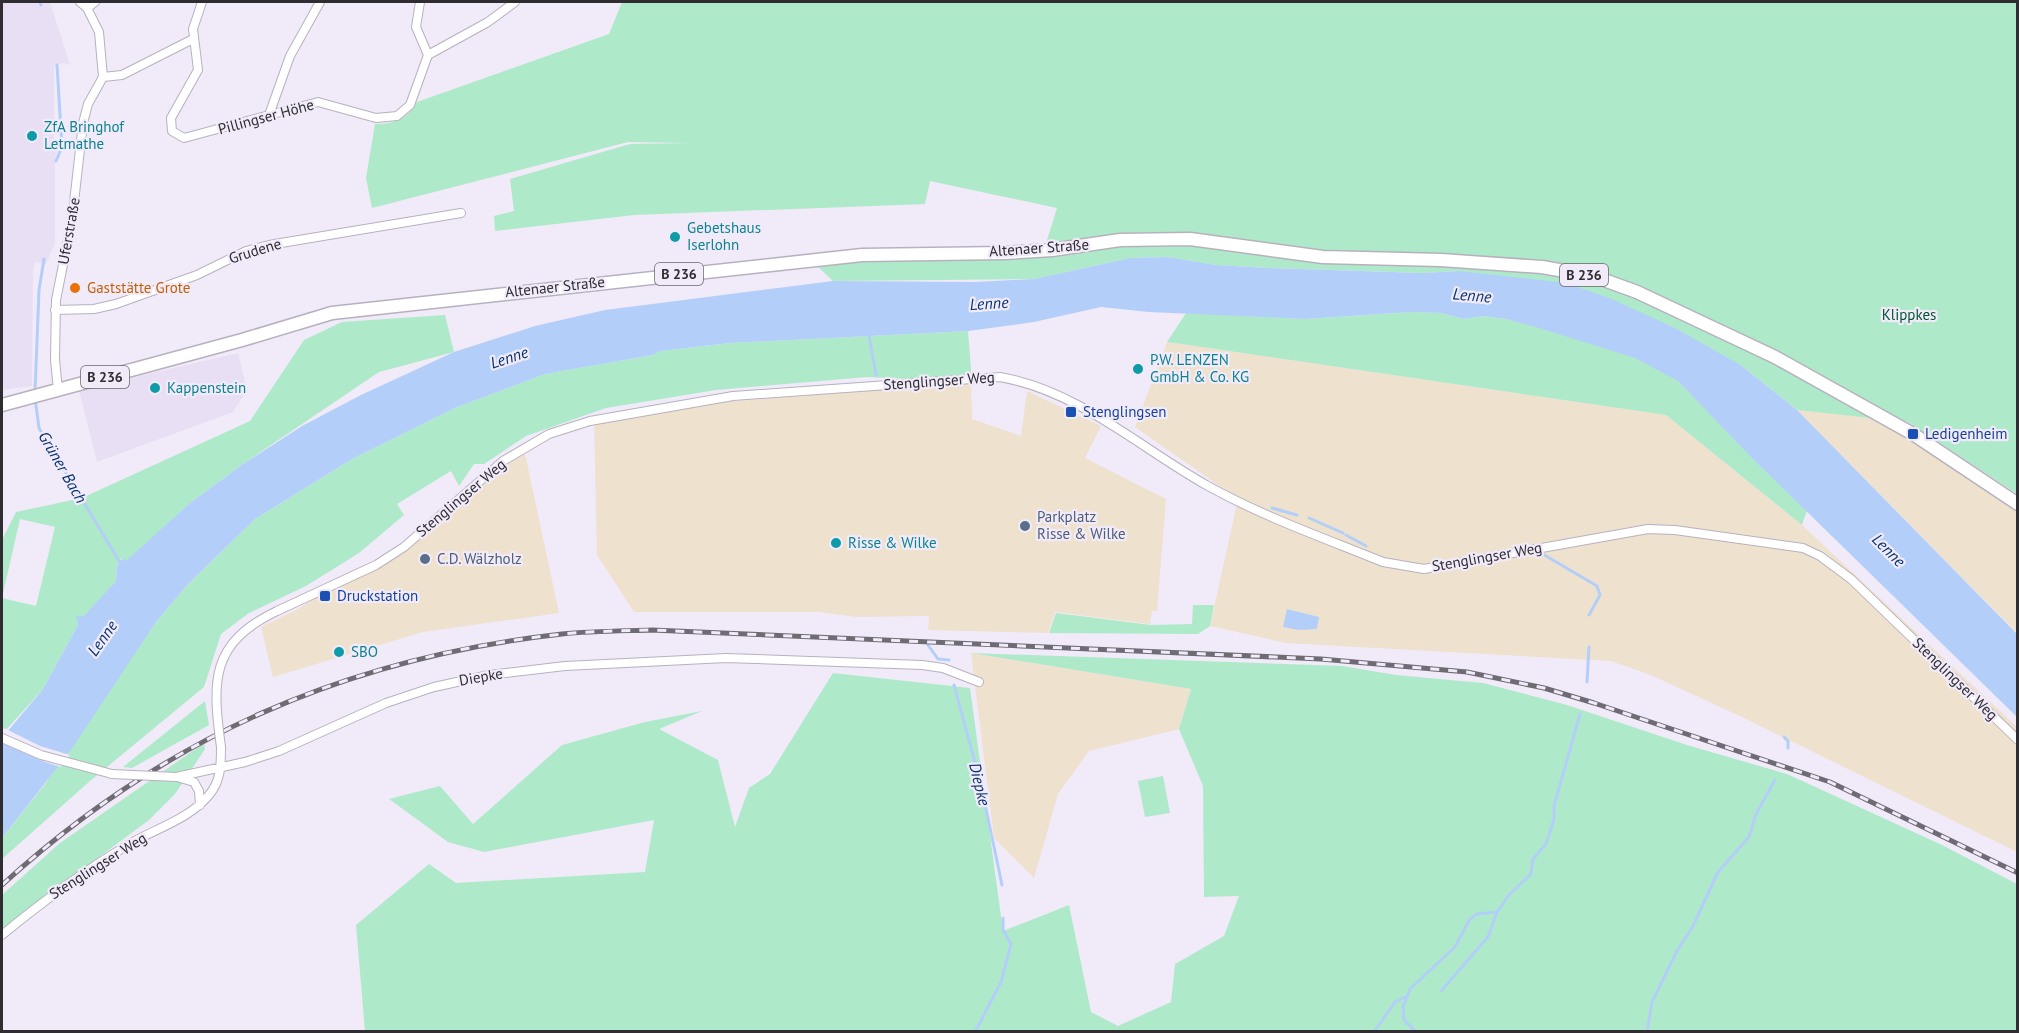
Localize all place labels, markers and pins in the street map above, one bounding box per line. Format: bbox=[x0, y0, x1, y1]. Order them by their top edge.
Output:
place label: ZfA Bringhof Letmathe bbox=[44, 117, 125, 153]
marker: ZfA Bringhof Letmathe bbox=[25, 129, 39, 143]
place label: Gebetshaus Iserlohn bbox=[687, 218, 761, 254]
marker: Gebetshaus Iserlohn bbox=[668, 230, 682, 244]
place label: Gaststätte Grote bbox=[87, 278, 190, 297]
marker: Gaststätte Grote bbox=[68, 281, 82, 295]
place label: P.W. LENZEN GmbH & Co. KG bbox=[1150, 350, 1249, 386]
marker: P.W. LENZEN GmbH & Co. KG bbox=[1131, 362, 1145, 376]
place label: Kappenstein bbox=[167, 378, 246, 397]
marker: Kappenstein bbox=[148, 381, 162, 395]
place label: Stenglingsen bbox=[1083, 402, 1167, 421]
marker: Stenglingsen bbox=[1064, 405, 1078, 419]
place label: Ledigenheim bbox=[1925, 424, 2008, 443]
marker: Ledigenheim bbox=[1906, 427, 1920, 441]
place label: Parkplatz Risse & Wilke bbox=[1037, 507, 1126, 543]
marker: Parkplatz Risse & Wilke bbox=[1018, 519, 1032, 533]
place label: Risse & Wilke bbox=[848, 533, 937, 552]
marker: Risse & Wilke bbox=[829, 536, 843, 550]
place label: C.D. Wälzholz bbox=[437, 549, 522, 568]
marker: C.D. Wälzholz bbox=[418, 552, 432, 566]
place label: Druckstation bbox=[337, 586, 418, 605]
marker: Druckstation bbox=[318, 589, 332, 603]
place label: SBO bbox=[351, 642, 378, 661]
marker: SBO bbox=[332, 645, 346, 659]

